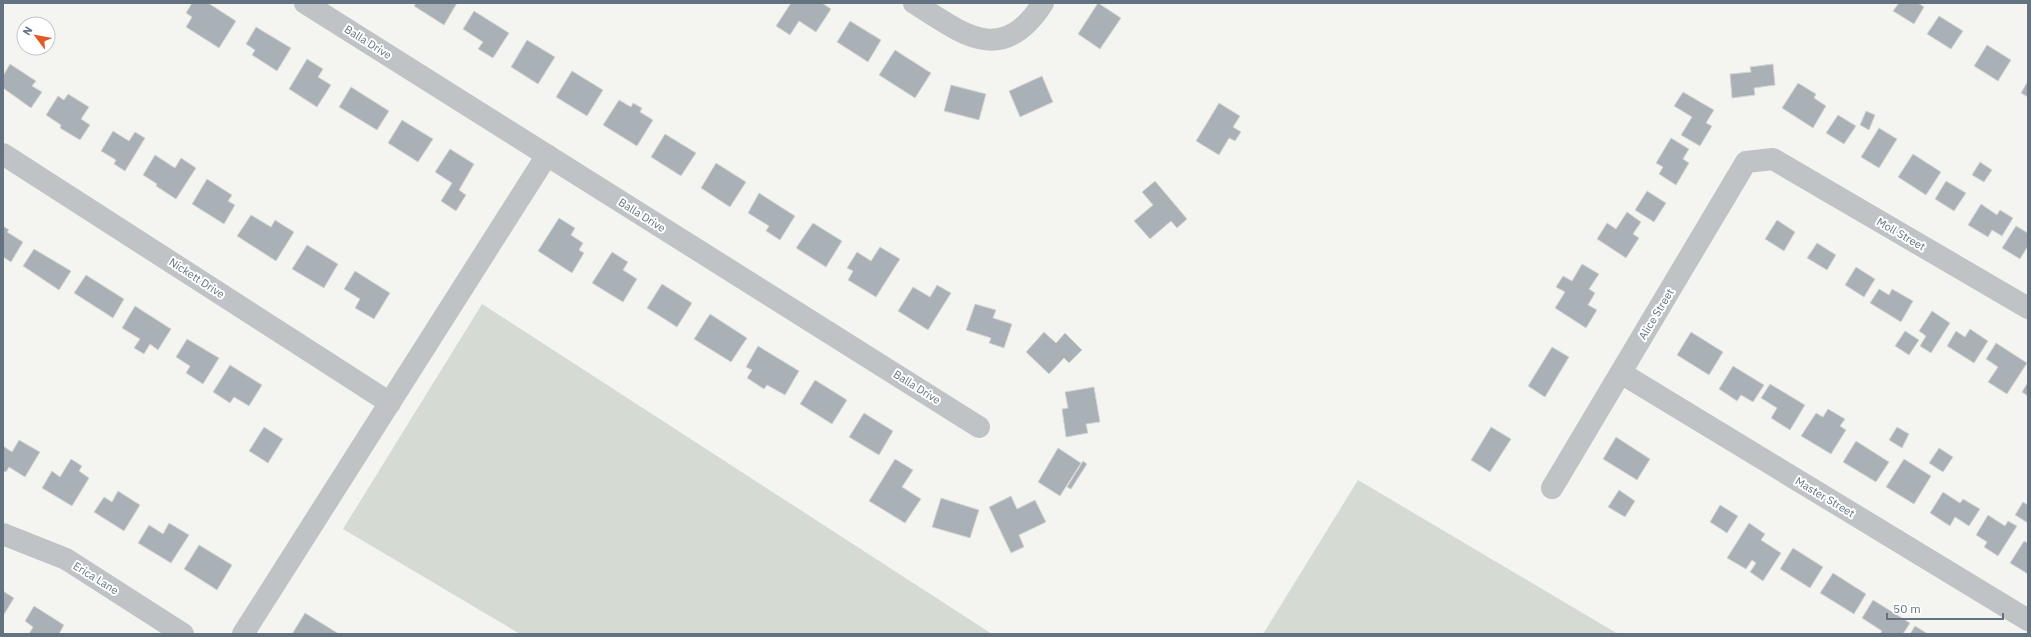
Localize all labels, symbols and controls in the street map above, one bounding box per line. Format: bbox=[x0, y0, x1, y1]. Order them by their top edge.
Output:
north arrow bbox=[16, 16, 56, 56]
street label: Balla Drive bbox=[342, 22, 394, 62]
text: N bbox=[19, 24, 36, 38]
street label: Balla Drive bbox=[616, 195, 668, 235]
street label: Moll Street bbox=[1874, 214, 1928, 254]
street label: Nickett Drive bbox=[167, 255, 227, 301]
street label: Alice Street bbox=[1635, 286, 1677, 342]
street label: Balla Drive bbox=[891, 367, 943, 407]
street label: Master Street bbox=[1793, 474, 1857, 520]
street label: Erica Lane bbox=[71, 559, 121, 597]
scale bar bbox=[1887, 595, 2003, 621]
text: 50 m bbox=[1893, 601, 1921, 616]

